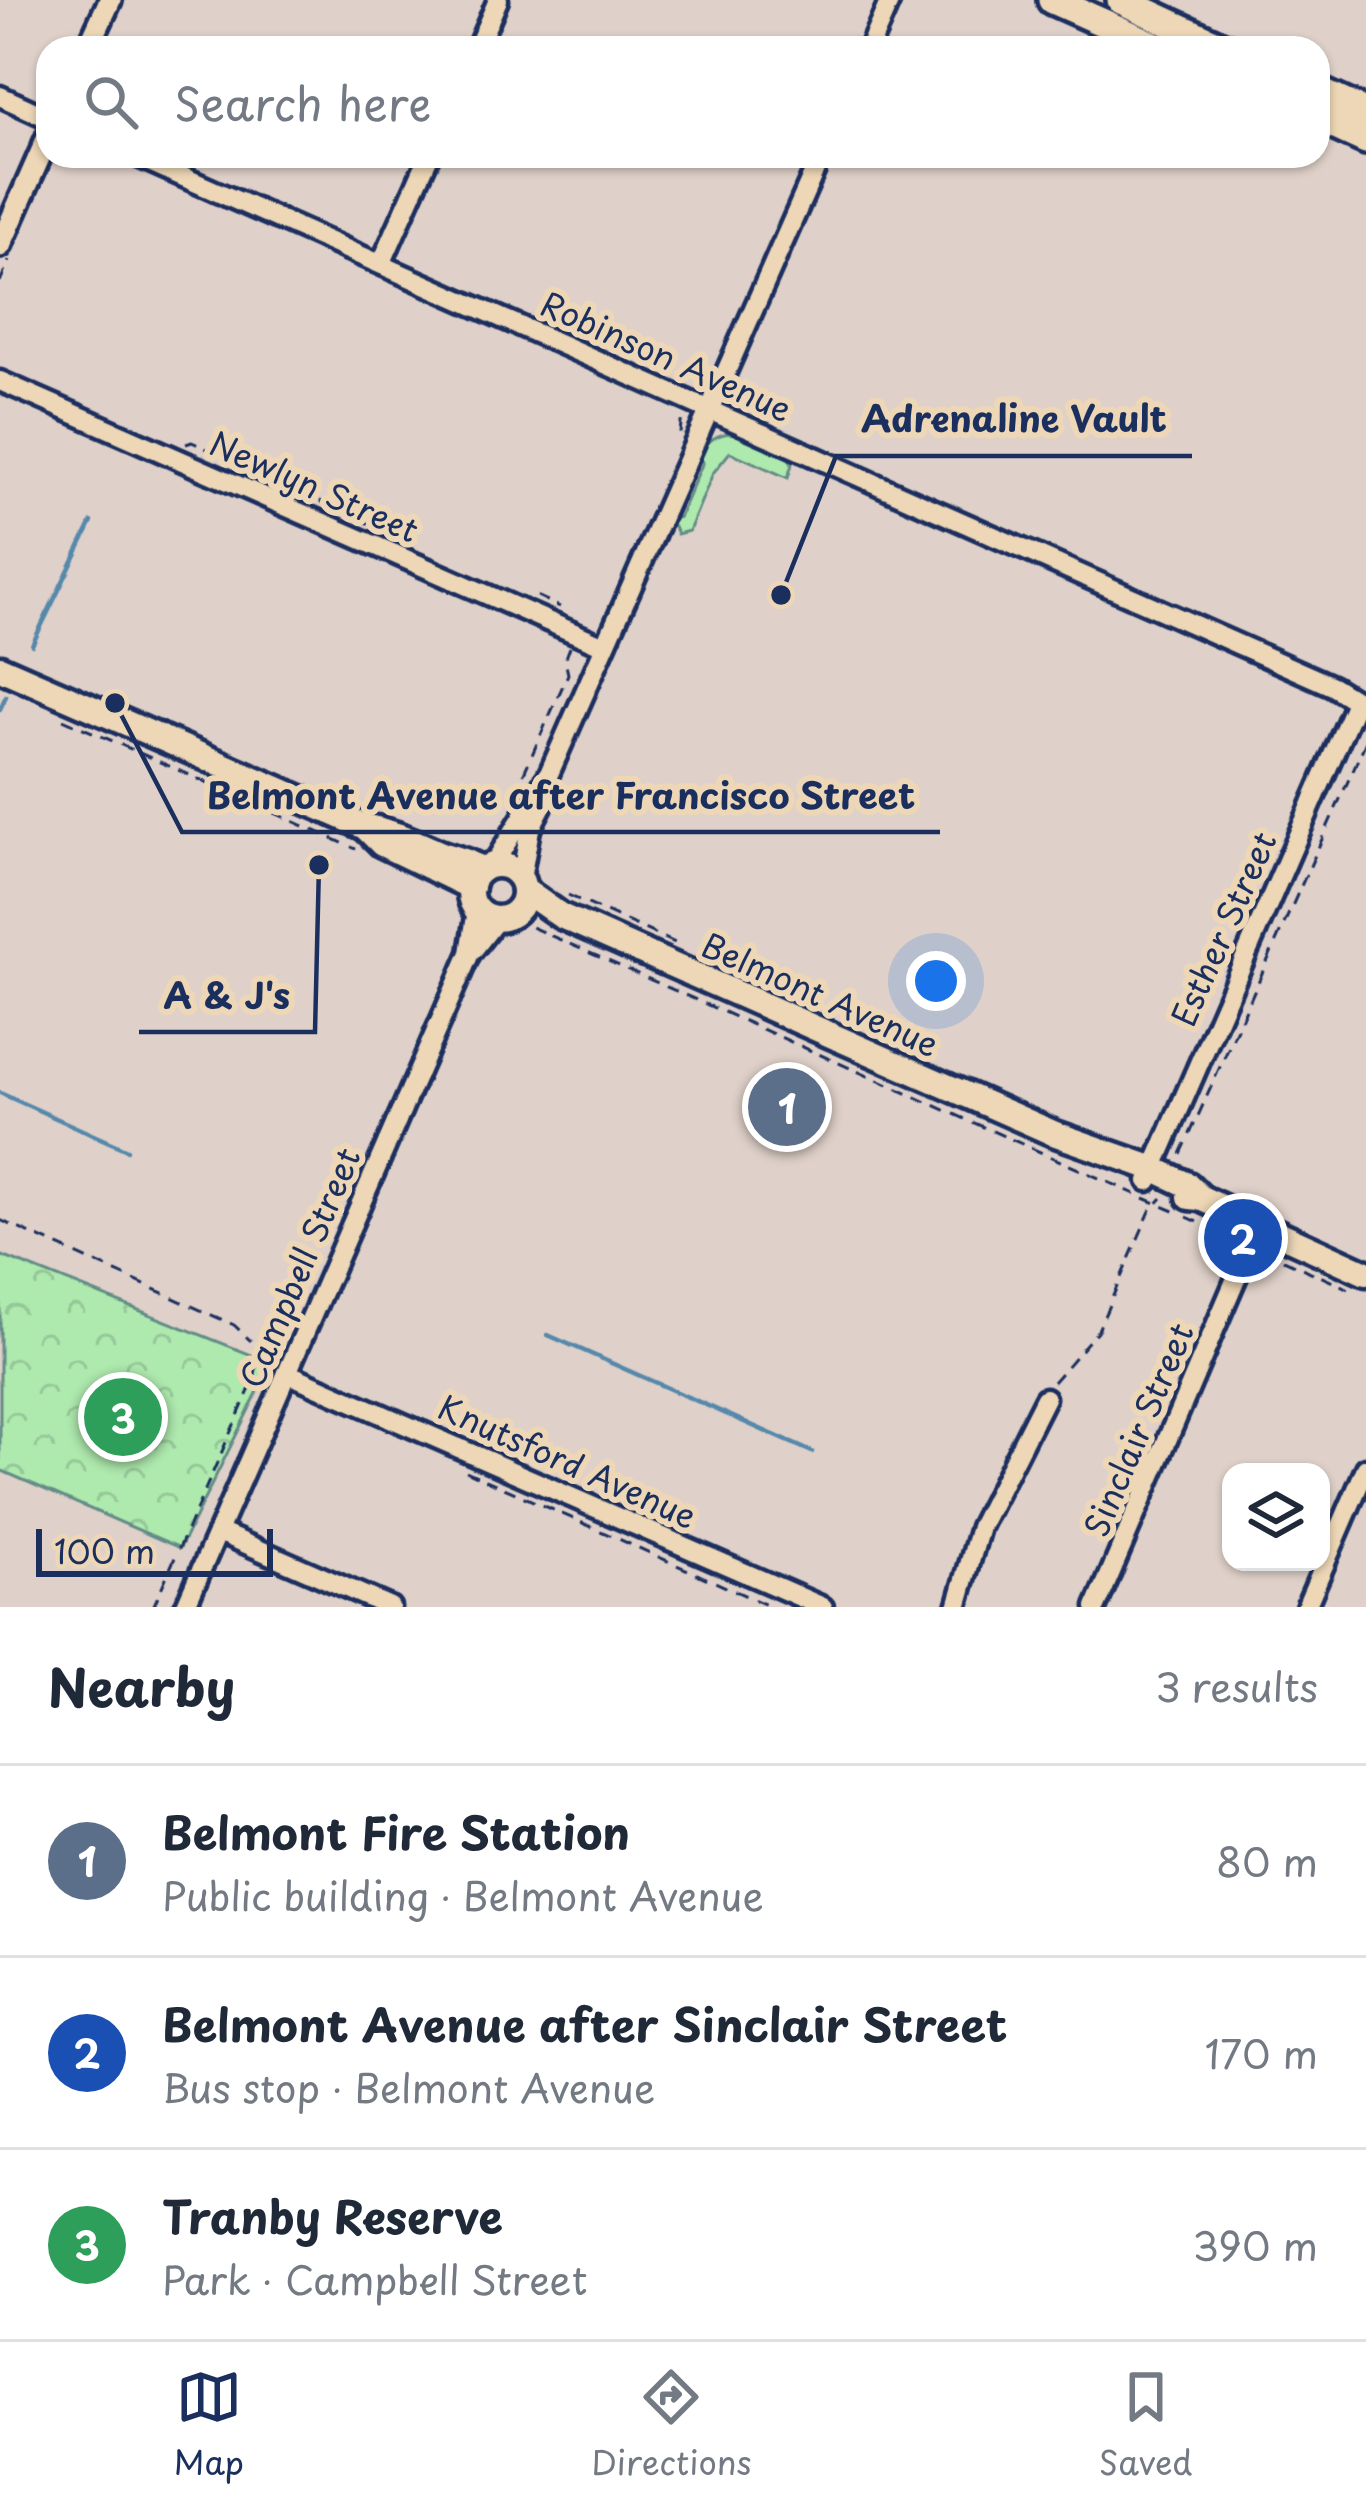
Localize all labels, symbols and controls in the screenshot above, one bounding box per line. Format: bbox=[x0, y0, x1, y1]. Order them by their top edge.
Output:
search box bbox=[36, 36, 1330, 168]
text: Search here bbox=[174, 68, 431, 136]
icon: search bbox=[78, 69, 144, 135]
street label: Robinson Avenue bbox=[533, 277, 800, 433]
callout: Adrenaline Vault bbox=[836, 384, 1192, 456]
text: Adrenaline Vault bbox=[861, 390, 1167, 444]
street label: Newlyn Street bbox=[202, 417, 427, 553]
callout: Belmont Avenue after Francisco Street bbox=[182, 760, 940, 832]
text: Belmont Avenue after Francisco Street bbox=[207, 767, 915, 821]
street label: Esther Street bbox=[1157, 823, 1287, 1033]
street label: Belmont Avenue bbox=[694, 919, 947, 1068]
your location bbox=[906, 951, 966, 1011]
callout: A & J's bbox=[139, 960, 315, 1032]
text: A & J's bbox=[164, 967, 290, 1021]
pin: 1 bbox=[748, 1062, 826, 1152]
street label: Campbell Street bbox=[225, 1139, 371, 1395]
pin: 2 bbox=[1204, 1193, 1282, 1283]
street label: Sinclair Street bbox=[1070, 1315, 1205, 1544]
pin: 3 bbox=[84, 1372, 162, 1462]
street label: Knutsford Avenue bbox=[431, 1381, 705, 1540]
map controls bbox=[1222, 1463, 1330, 1571]
button: layers bbox=[1222, 1463, 1330, 1571]
scale bar bbox=[36, 1523, 273, 1576]
text: 100 m bbox=[54, 1525, 155, 1575]
text: Nearby bbox=[48, 1647, 235, 1724]
text: 3 results bbox=[1155, 1656, 1318, 1715]
text: Belmont Fire Station bbox=[162, 1797, 630, 1865]
text: 1 bbox=[78, 1831, 96, 1890]
text: 80 m bbox=[1216, 1831, 1318, 1890]
text: Public building · Belmont Avenue bbox=[162, 1865, 764, 1924]
text: Belmont Avenue after Sinclair Street bbox=[162, 1989, 1007, 2057]
text: 2 bbox=[73, 2023, 101, 2082]
text: 170 m bbox=[1205, 2023, 1318, 2082]
text: Bus stop · Belmont Avenue bbox=[162, 2057, 655, 2116]
text: Tranby Reserve bbox=[162, 2181, 503, 2249]
text: 3 bbox=[74, 2215, 100, 2274]
text: 390 m bbox=[1193, 2215, 1318, 2274]
text: Park · Campbell Street bbox=[162, 2249, 587, 2308]
tab: Map bbox=[174, 2364, 244, 2486]
tab: Directions bbox=[591, 2364, 752, 2486]
tab: Saved bbox=[1099, 2364, 1192, 2486]

